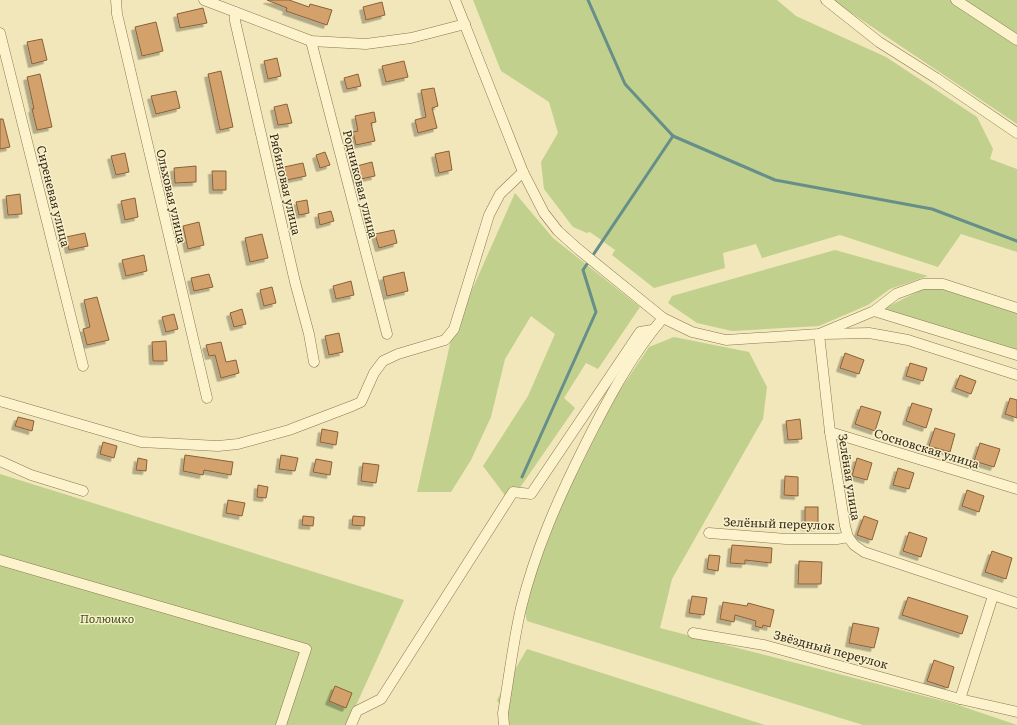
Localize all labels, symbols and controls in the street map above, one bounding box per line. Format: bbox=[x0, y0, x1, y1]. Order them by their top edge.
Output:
street label: Родниковая улица bbox=[339, 128, 383, 241]
street label: Рябиновая улица bbox=[266, 131, 307, 237]
street label: Сиреневая улица bbox=[33, 143, 75, 249]
street label: Ольховая улица bbox=[152, 147, 192, 245]
street label: Сосновская улица bbox=[872, 423, 982, 473]
street label: Зелёная улица bbox=[834, 432, 866, 522]
street label: Зелёный переулок bbox=[723, 512, 835, 534]
park label: Полюшко bbox=[80, 609, 134, 627]
street label: Звёздный переулок bbox=[772, 625, 890, 673]

